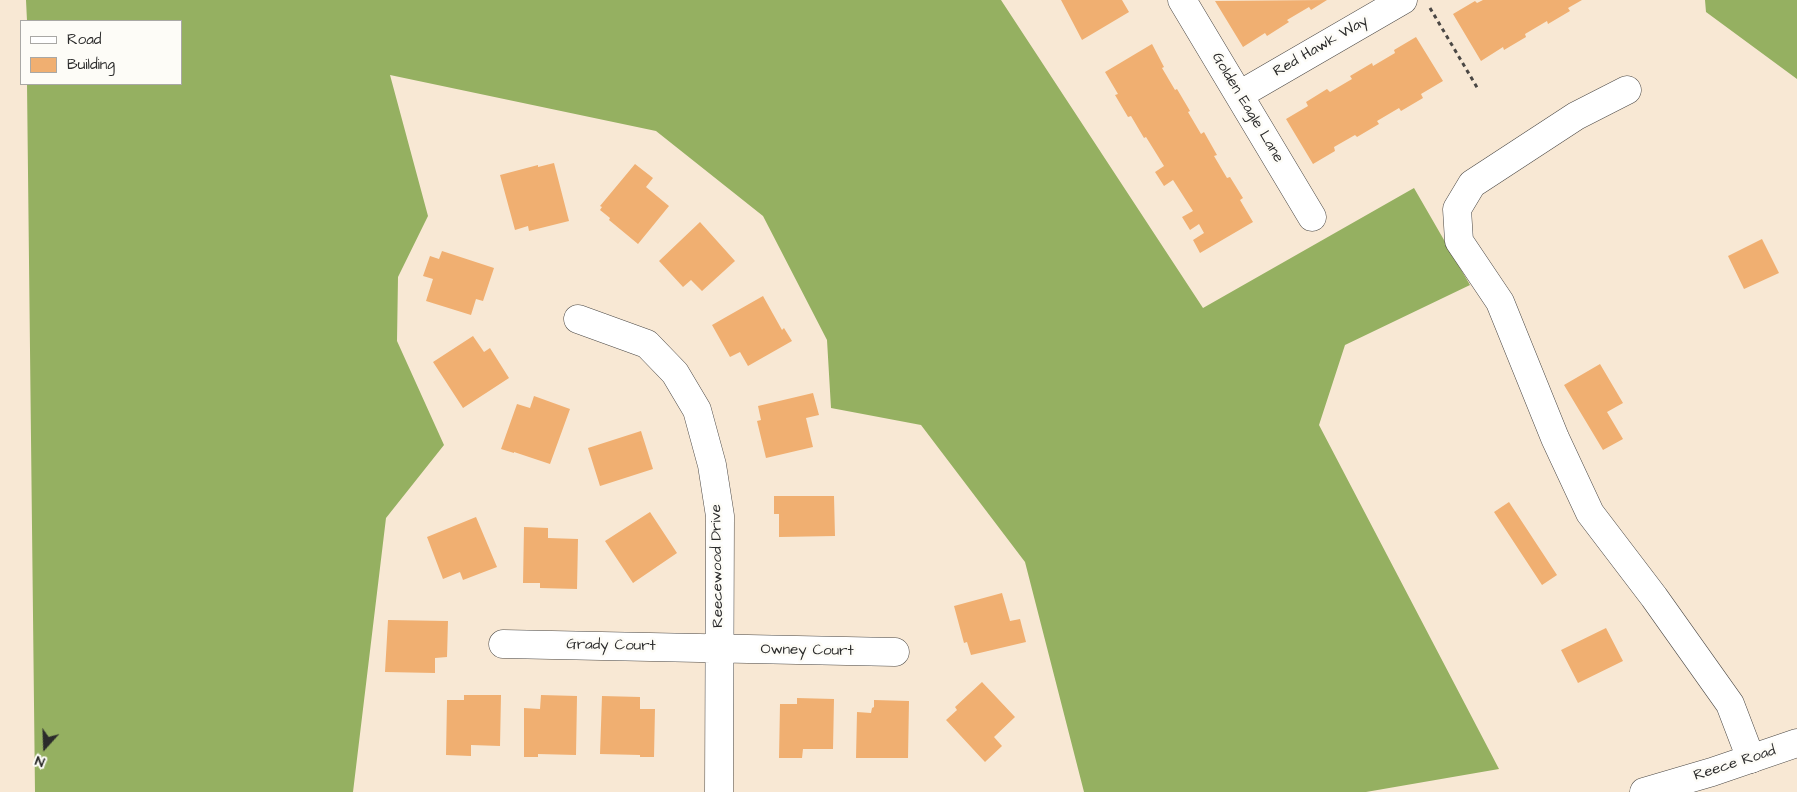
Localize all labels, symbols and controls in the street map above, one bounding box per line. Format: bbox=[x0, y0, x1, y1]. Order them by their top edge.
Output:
street label: Red Hawk Way bbox=[1270, 13, 1372, 81]
legend bbox=[20, 20, 182, 85]
text: Road bbox=[67, 29, 101, 50]
street label: Golden Eagle Lane bbox=[1207, 50, 1287, 166]
text: Building bbox=[67, 54, 115, 75]
street label: Reecewood Drive bbox=[708, 504, 728, 628]
street label: Grady Court bbox=[566, 636, 656, 656]
street label: Owney Court bbox=[760, 641, 854, 661]
north arrow bbox=[20, 722, 70, 772]
street label: Reece Road bbox=[1692, 742, 1778, 786]
text: N bbox=[32, 750, 47, 772]

